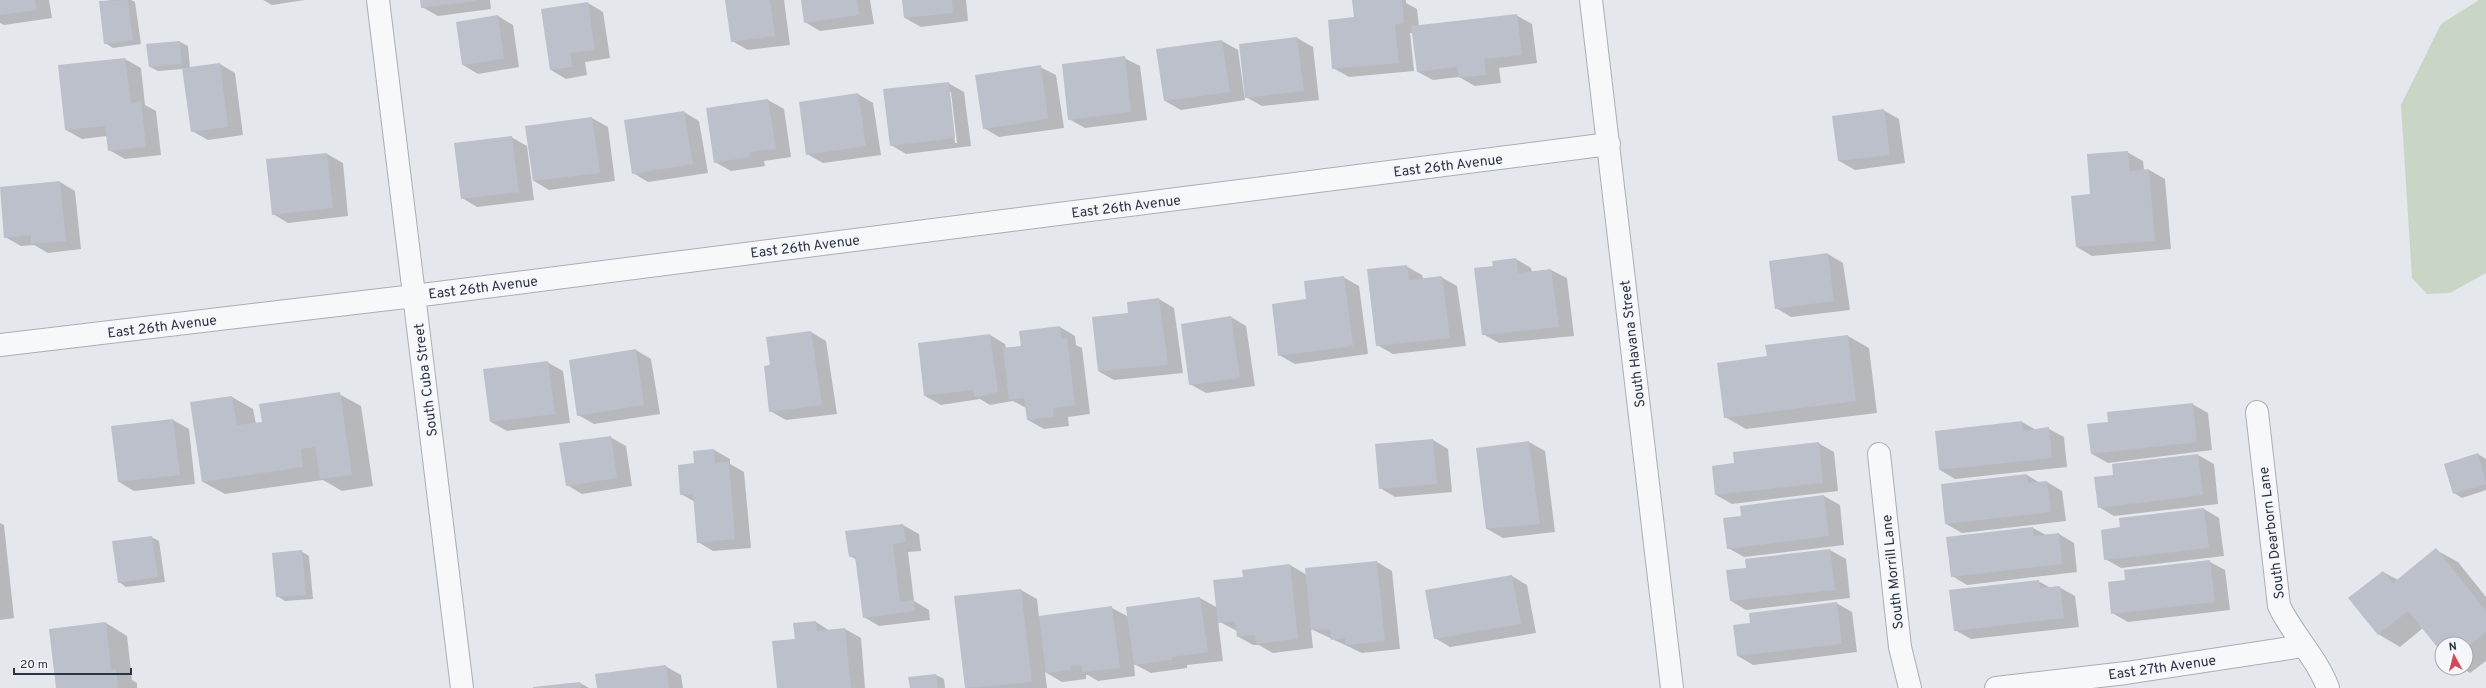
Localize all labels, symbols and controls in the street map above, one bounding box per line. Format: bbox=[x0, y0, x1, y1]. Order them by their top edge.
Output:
street label: East 26th Avenue bbox=[1393, 151, 1504, 182]
street label: East 26th Avenue bbox=[1071, 192, 1182, 223]
street label: East 26th Avenue bbox=[750, 232, 861, 263]
street label: East 26th Avenue bbox=[428, 273, 539, 304]
street label: South Havana Street bbox=[1617, 279, 1650, 409]
street label: East 26th Avenue bbox=[107, 312, 218, 343]
street label: South Cuba Street bbox=[411, 322, 442, 438]
street label: South Dearborn Lane bbox=[2256, 466, 2289, 600]
street label: South Morrill Lane bbox=[1879, 514, 1908, 630]
north arrow bbox=[2434, 636, 2474, 676]
text: N bbox=[2448, 640, 2458, 654]
scale bar bbox=[14, 650, 131, 676]
street label: East 27th Avenue bbox=[2107, 653, 2217, 684]
text: 20 m bbox=[20, 657, 48, 673]

